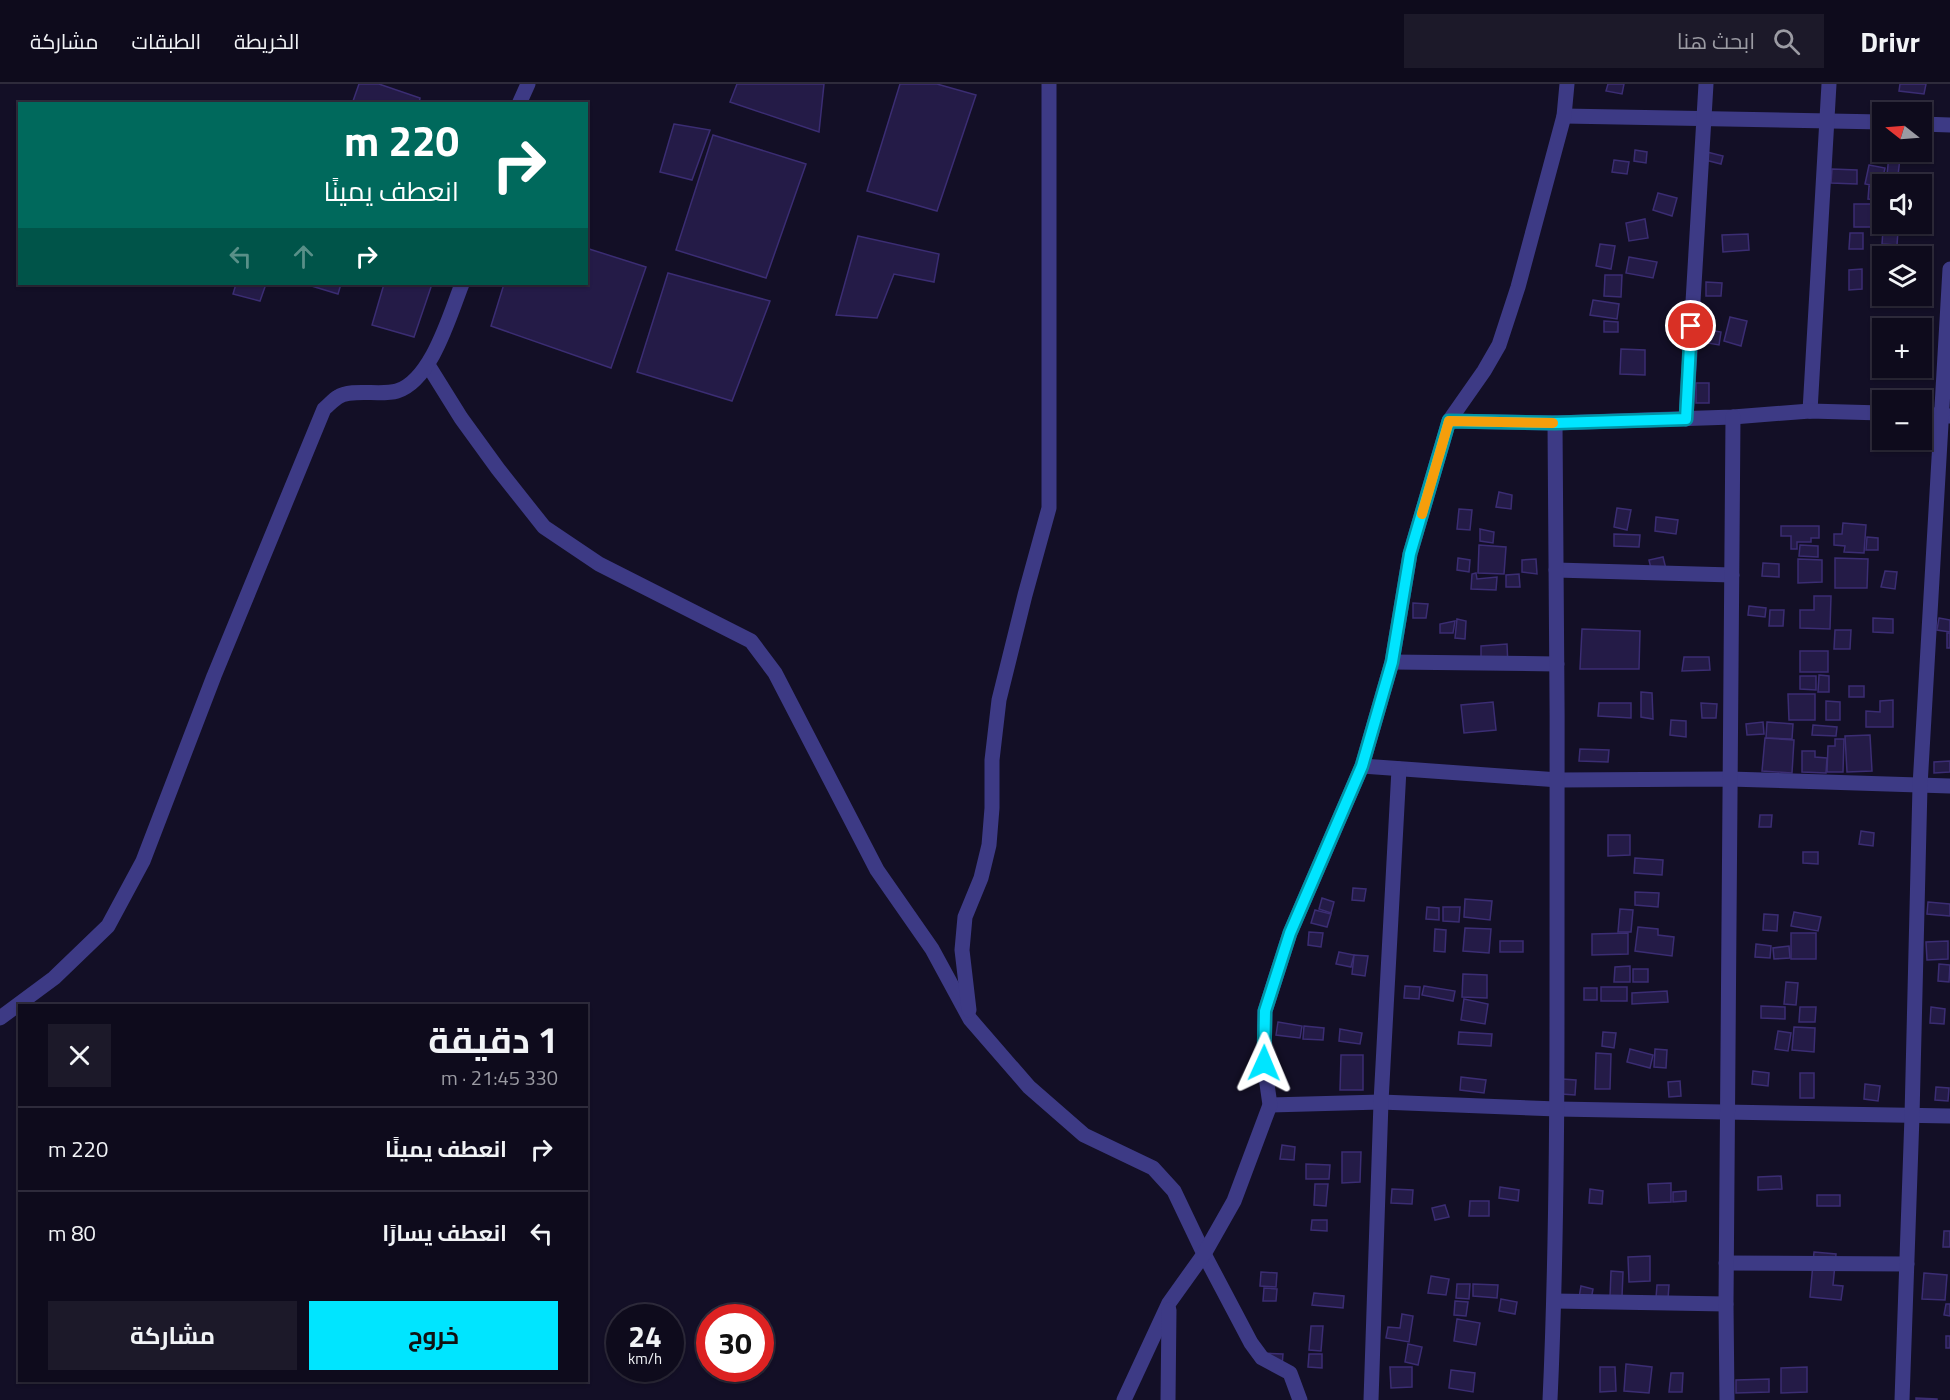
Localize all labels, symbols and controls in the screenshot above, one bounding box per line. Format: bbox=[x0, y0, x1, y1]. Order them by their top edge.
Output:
search box bbox=[1404, 14, 1824, 68]
text: Drivr bbox=[1860, 20, 1920, 63]
text: ابحث هنا bbox=[1677, 24, 1755, 58]
text: مشاركة bbox=[30, 25, 99, 57]
text: الطبقات bbox=[132, 25, 201, 57]
text: الخريطة bbox=[234, 25, 300, 57]
icon: search bbox=[1770, 25, 1803, 58]
north arrow bbox=[1872, 102, 1932, 162]
map controls bbox=[1872, 102, 1932, 450]
text: 220 m bbox=[344, 108, 459, 172]
icon: right bbox=[480, 126, 558, 204]
text: انعطف يمينًا bbox=[323, 170, 459, 211]
button: sound bbox=[1872, 174, 1932, 234]
icon: left bbox=[224, 240, 257, 273]
icon: ahead bbox=[287, 240, 320, 273]
icon: right bbox=[350, 240, 383, 273]
button: layers bbox=[1872, 246, 1932, 306]
pin bbox=[1665, 300, 1716, 351]
icon: arrive bbox=[1674, 309, 1707, 342]
button: + bbox=[1872, 318, 1932, 378]
button: − bbox=[1872, 390, 1932, 450]
text: 1 دقيقة bbox=[428, 1012, 558, 1067]
button: close bbox=[48, 1024, 111, 1087]
position arrow bbox=[1232, 1031, 1296, 1095]
text: 330 m · 21:45 bbox=[441, 1062, 558, 1093]
text: 220 m bbox=[48, 1132, 108, 1166]
text: انعطف يمينًا bbox=[385, 1132, 507, 1166]
icon: right bbox=[525, 1133, 558, 1166]
text: 80 m bbox=[48, 1216, 96, 1250]
text: انعطف يسارًا bbox=[382, 1216, 507, 1250]
icon: left bbox=[525, 1217, 558, 1250]
button: مشاركة bbox=[48, 1301, 297, 1370]
button: خروج bbox=[309, 1301, 558, 1370]
speed limit sign: 30 bbox=[696, 1304, 774, 1382]
text: 24 bbox=[628, 1313, 662, 1359]
text: km/h bbox=[628, 1347, 662, 1370]

